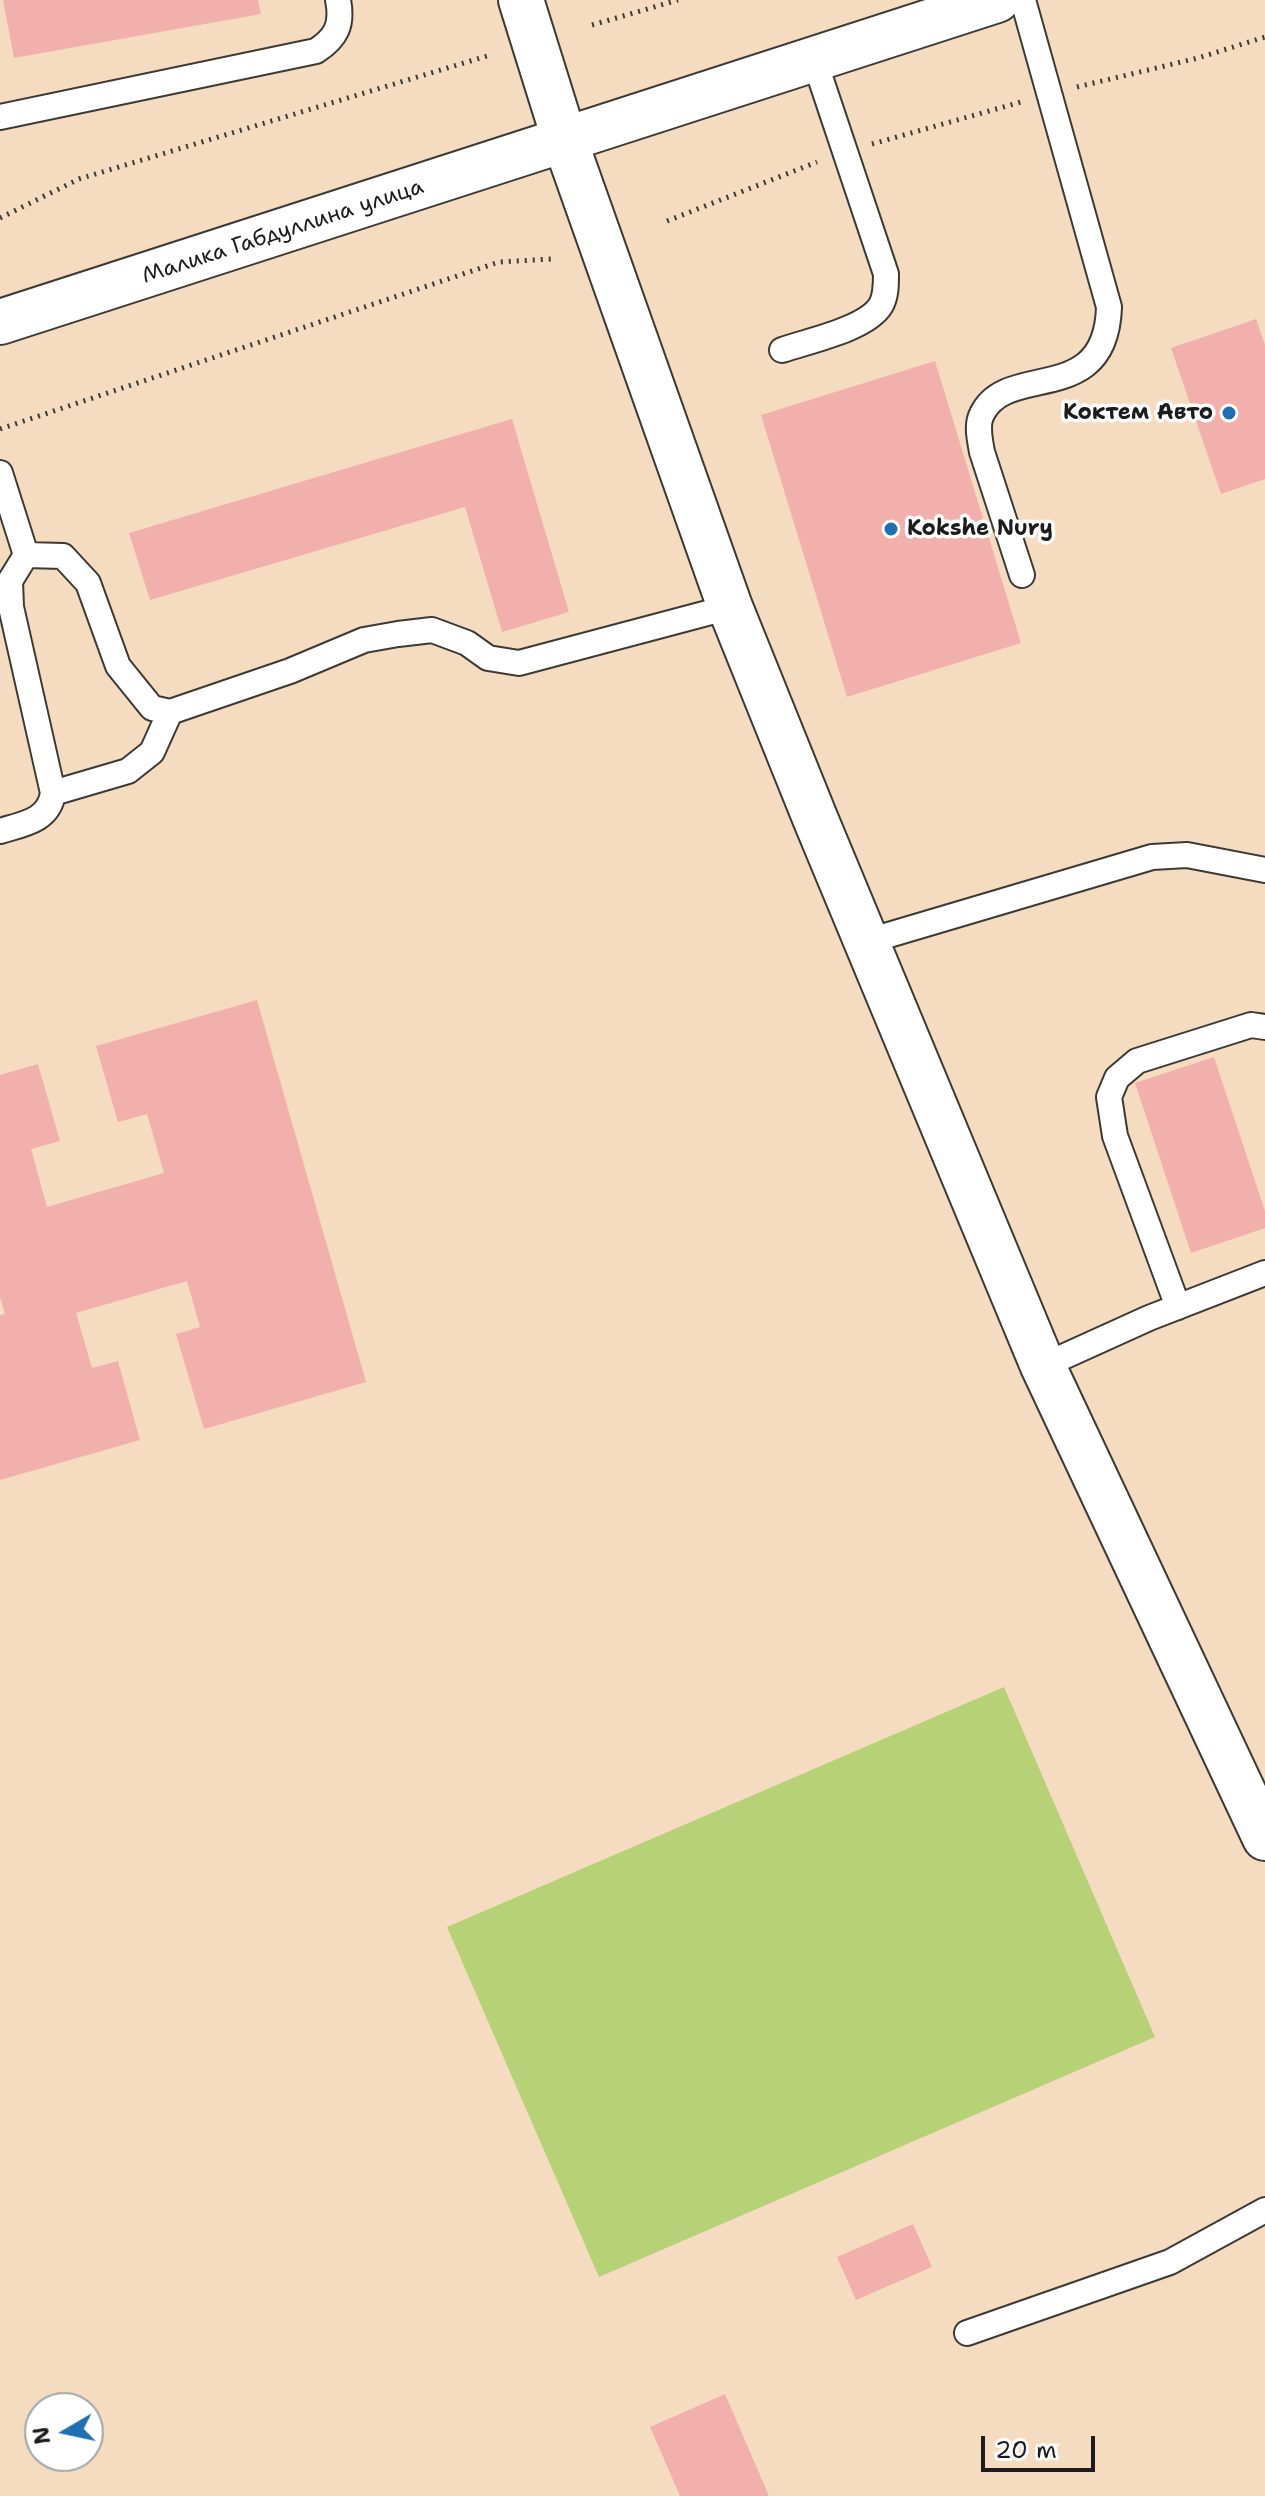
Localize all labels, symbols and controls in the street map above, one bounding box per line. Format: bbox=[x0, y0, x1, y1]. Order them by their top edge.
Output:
street label: Малика Габдуллина улица bbox=[139, 174, 427, 290]
place label: Коктем Авто bbox=[1063, 400, 1213, 426]
marker: Коктем Авто bbox=[1220, 404, 1238, 422]
place label: Kokshe Nury bbox=[907, 516, 1053, 542]
marker: Kokshe Nury bbox=[882, 520, 900, 538]
north arrow bbox=[24, 2392, 104, 2472]
scale bar bbox=[985, 2420, 1099, 2470]
text: N bbox=[26, 2425, 57, 2446]
text: 20 m bbox=[995, 2434, 1057, 2466]

